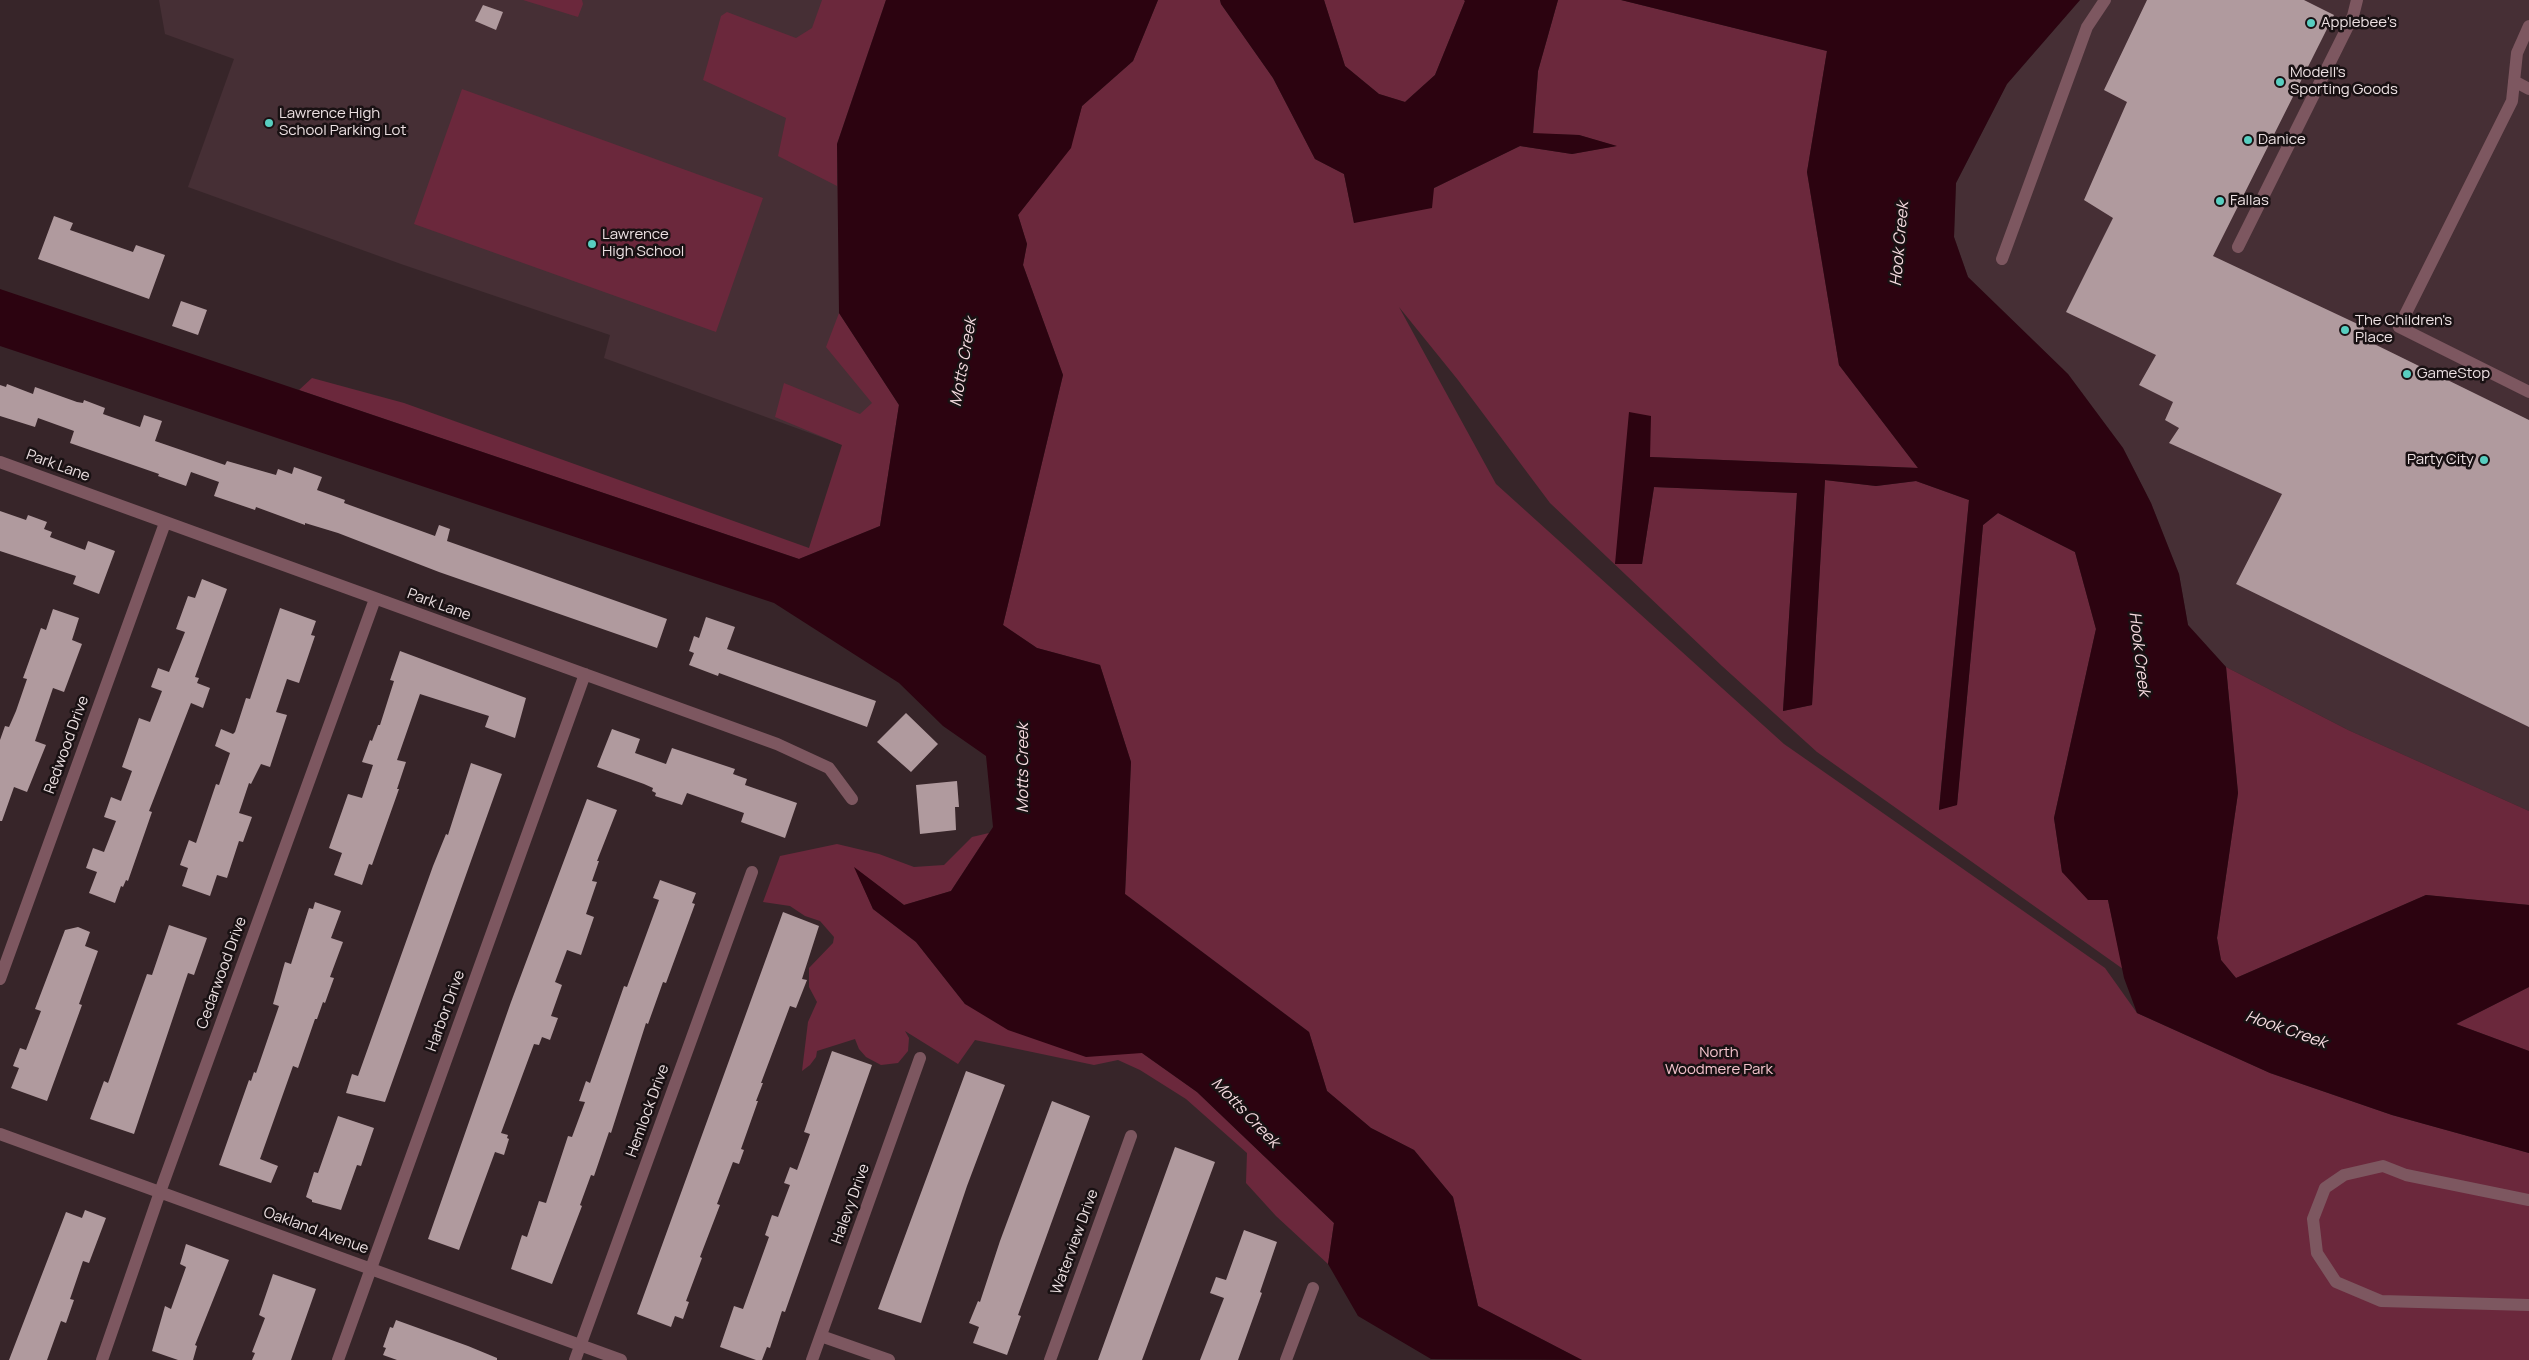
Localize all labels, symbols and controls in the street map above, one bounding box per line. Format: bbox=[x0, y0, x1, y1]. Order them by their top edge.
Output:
place label: Applebee's bbox=[2321, 14, 2397, 32]
marker: Applebee's bbox=[2305, 17, 2317, 29]
place label: Modell's Sporting Goods bbox=[2290, 64, 2398, 99]
marker: Modell's Sporting Goods bbox=[2274, 76, 2286, 88]
place label: Lawrence High School Parking Lot bbox=[279, 105, 406, 140]
marker: Lawrence High School Parking Lot bbox=[263, 117, 275, 129]
place label: Danice bbox=[2258, 131, 2306, 149]
marker: Danice bbox=[2242, 134, 2254, 146]
place label: Fallas bbox=[2230, 192, 2269, 210]
marker: Fallas bbox=[2214, 195, 2226, 207]
water label: Hook Creek bbox=[1887, 201, 1913, 287]
place label: Lawrence High School bbox=[602, 226, 684, 261]
marker: Lawrence High School bbox=[586, 238, 598, 250]
place label: The Children's Place bbox=[2355, 312, 2452, 347]
water label: Motts Creek bbox=[947, 316, 981, 408]
marker: The Children's Place bbox=[2339, 324, 2351, 336]
place label: GameStop bbox=[2417, 365, 2490, 383]
marker: GameStop bbox=[2401, 368, 2413, 380]
street label: Park Lane bbox=[24, 446, 92, 486]
place label: Party City bbox=[2407, 451, 2474, 469]
marker: Party City bbox=[2478, 454, 2490, 466]
street label: Park Lane bbox=[405, 585, 473, 625]
water label: Hook Creek bbox=[2124, 611, 2154, 697]
street label: Redwood Drive bbox=[41, 694, 93, 796]
water label: Motts Creek bbox=[1014, 723, 1034, 813]
street label: Cedarwood Drive bbox=[193, 914, 251, 1032]
street label: Harbor Drive bbox=[423, 968, 469, 1054]
water label: Hook Creek bbox=[2243, 1007, 2329, 1053]
park label: North Woodmere Park bbox=[1665, 1044, 1773, 1079]
street label: Hemlock Drive bbox=[623, 1062, 673, 1160]
water label: Motts Creek bbox=[1207, 1074, 1283, 1152]
street label: Halevy Drive bbox=[828, 1161, 874, 1247]
street label: Waterview Drive bbox=[1048, 1187, 1102, 1297]
street label: Oakland Avenue bbox=[261, 1204, 371, 1258]

